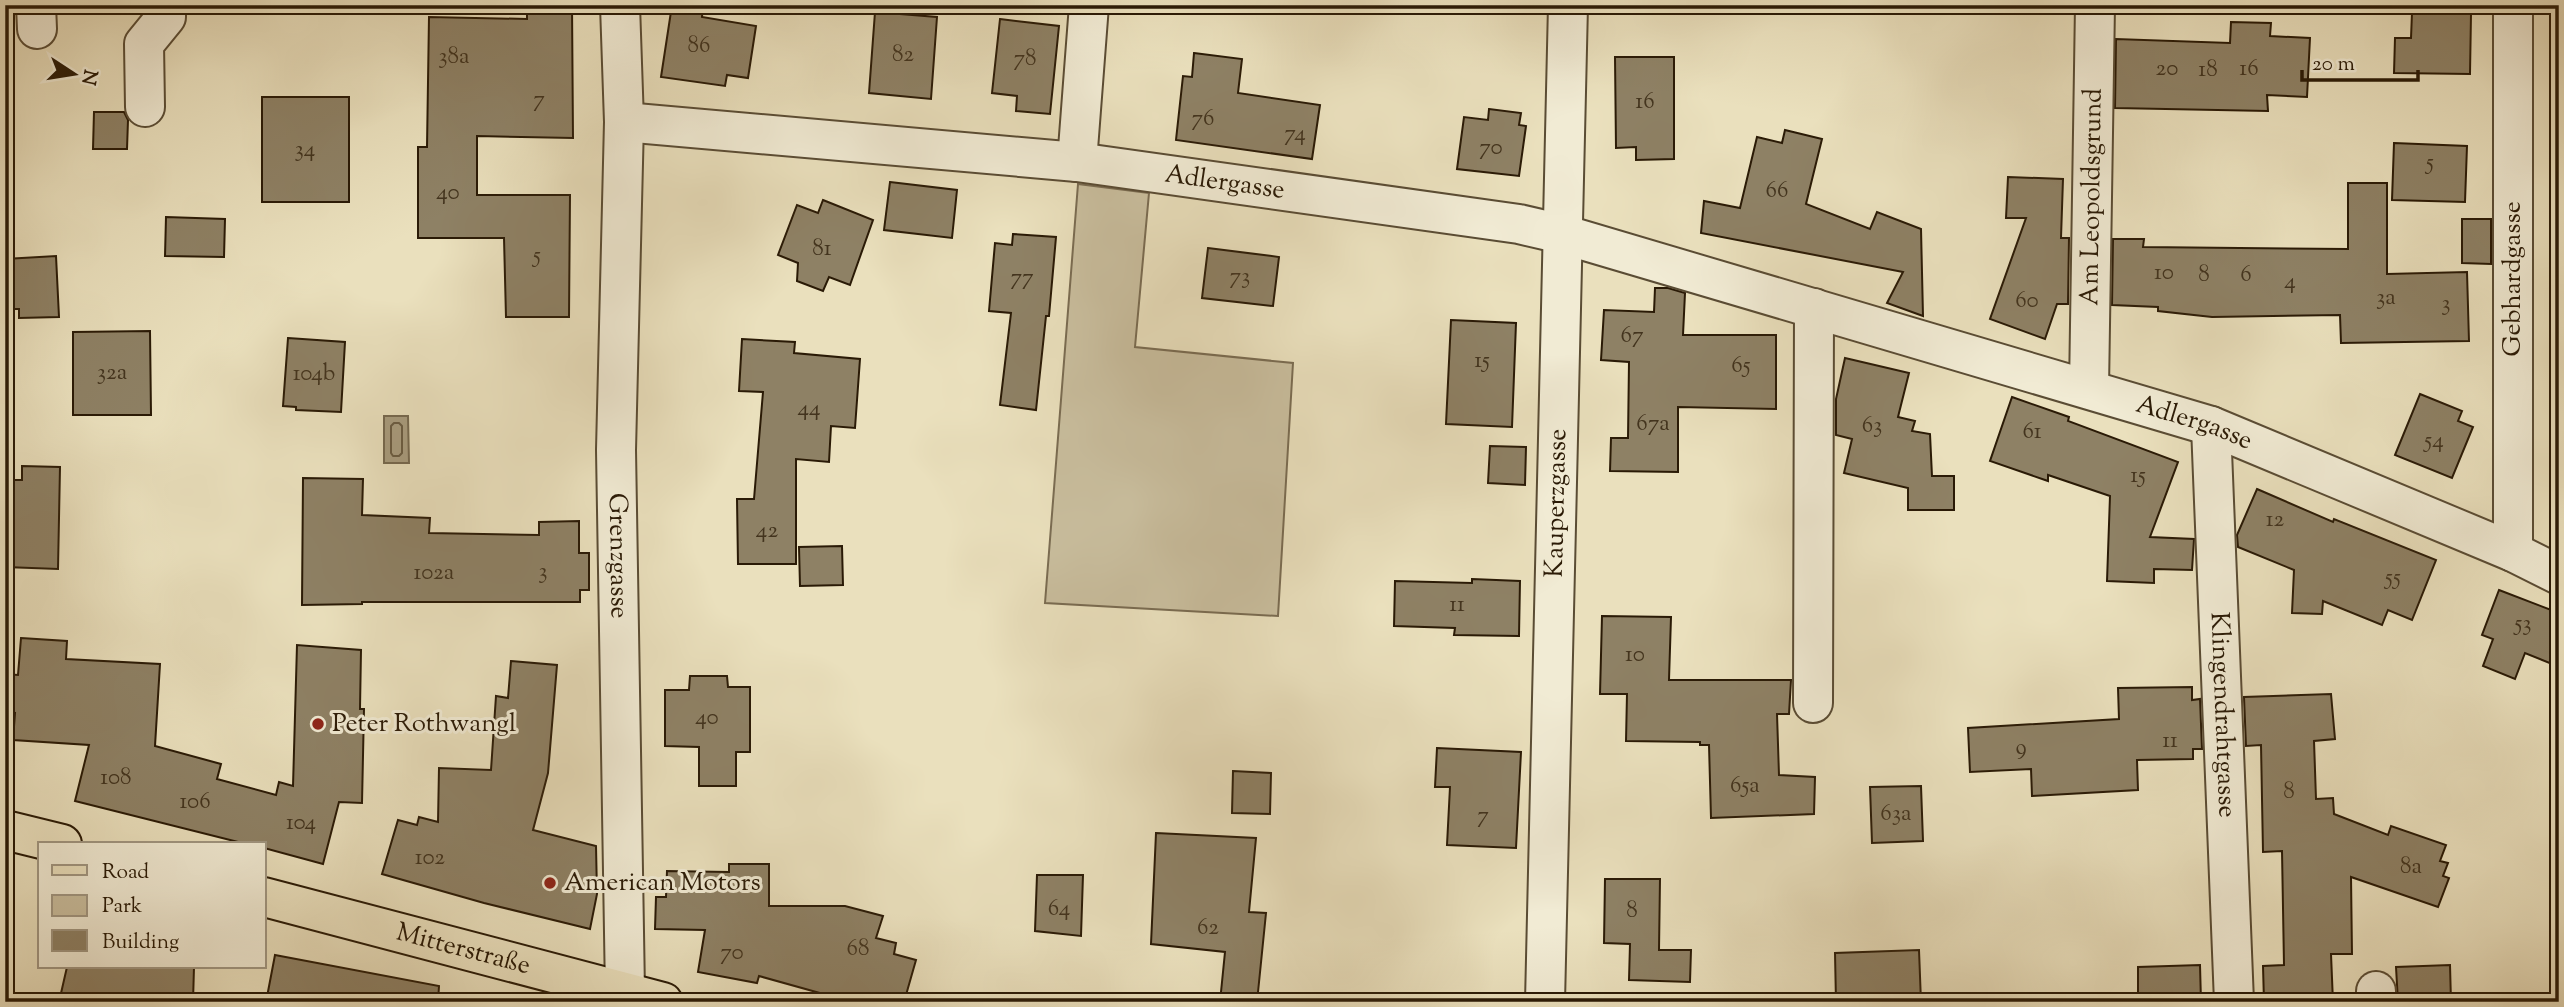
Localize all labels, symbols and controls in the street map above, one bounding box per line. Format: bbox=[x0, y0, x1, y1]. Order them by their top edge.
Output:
house number: 86 bbox=[688, 30, 710, 63]
north arrow bbox=[38, 38, 108, 108]
scale bar bbox=[2302, 38, 2417, 82]
house number: 82 bbox=[892, 39, 914, 72]
house number: 38a bbox=[438, 41, 470, 74]
house number: 78 bbox=[1013, 43, 1037, 76]
text: 20 m bbox=[2312, 50, 2355, 80]
house number: 20 bbox=[2156, 53, 2178, 86]
house number: 16 bbox=[2239, 53, 2259, 86]
house number: 18 bbox=[2198, 54, 2218, 87]
text: N bbox=[73, 67, 103, 87]
house number: 7 bbox=[533, 84, 545, 117]
house number: 16 bbox=[1635, 86, 1655, 119]
street label: Am Leopoldsgrund bbox=[2072, 88, 2112, 306]
house number: 76 bbox=[1192, 103, 1214, 136]
house number: 74 bbox=[1284, 118, 1306, 151]
house number: 70 bbox=[1479, 132, 1503, 165]
house number: 34 bbox=[295, 134, 315, 167]
house number: 5 bbox=[2424, 147, 2434, 180]
street label: Adlergasse bbox=[1162, 156, 1287, 209]
house number: 66 bbox=[1766, 175, 1788, 208]
house number: 40 bbox=[436, 177, 460, 210]
street label: Gebhardgasse bbox=[2495, 201, 2532, 357]
house number: 81 bbox=[812, 233, 832, 266]
house number: 5 bbox=[531, 240, 541, 273]
house number: 10 bbox=[2154, 257, 2174, 290]
house number: 8 bbox=[2198, 259, 2210, 292]
house number: 6 bbox=[2240, 259, 2252, 292]
house number: 73 bbox=[1230, 261, 1250, 294]
house number: 77 bbox=[1010, 262, 1034, 295]
house number: 4 bbox=[2284, 266, 2296, 299]
house number: 3a bbox=[2376, 282, 2396, 315]
house number: 60 bbox=[2015, 285, 2039, 318]
house number: 3 bbox=[2441, 288, 2451, 321]
house number: 67 bbox=[1621, 320, 1644, 353]
house number: 15 bbox=[1474, 345, 1490, 378]
house number: 65 bbox=[1731, 350, 1751, 383]
house number: 32a bbox=[97, 357, 128, 390]
house number: 104b bbox=[293, 358, 335, 391]
street label: Adlergasse bbox=[2132, 386, 2258, 460]
house number: 44 bbox=[797, 393, 821, 426]
house number: 67a bbox=[1636, 408, 1670, 441]
house number: 63 bbox=[1862, 410, 1882, 443]
house number: 61 bbox=[2022, 416, 2042, 449]
house number: 54 bbox=[2422, 425, 2444, 458]
street label: Kauperzgasse bbox=[1536, 428, 1577, 578]
house number: 15 bbox=[2130, 460, 2146, 493]
street label: Grenzgasse bbox=[598, 493, 637, 619]
house number: 12 bbox=[2266, 504, 2285, 537]
house number: 42 bbox=[756, 515, 778, 548]
house number: 3 bbox=[538, 556, 548, 589]
house number: 102a bbox=[414, 557, 455, 590]
house number: 55 bbox=[2383, 562, 2401, 595]
house number: 11 bbox=[1449, 589, 1465, 622]
house number: 53 bbox=[2512, 608, 2532, 641]
street label: Klingendrahtgasse bbox=[2200, 611, 2245, 818]
house number: 10 bbox=[1625, 639, 1645, 672]
house number: 40 bbox=[695, 702, 719, 735]
place label: Peter Rothwangl bbox=[332, 706, 516, 743]
marker: Peter Rothwangl bbox=[310, 716, 326, 732]
house number: 11 bbox=[2162, 725, 2178, 758]
house number: 9 bbox=[2015, 732, 2027, 765]
house number: 108 bbox=[100, 762, 132, 795]
house number: 65a bbox=[1730, 770, 1760, 803]
house number: 8 bbox=[2283, 776, 2295, 809]
house number: 106 bbox=[179, 786, 211, 819]
house number: 63a bbox=[1880, 798, 1912, 831]
house number: 7 bbox=[1477, 800, 1489, 833]
house number: 104 bbox=[286, 807, 316, 840]
legend bbox=[38, 842, 266, 968]
house number: 102 bbox=[415, 842, 445, 875]
house number: 8a bbox=[2400, 851, 2422, 884]
text: Road bbox=[102, 858, 149, 888]
place label: American Motors bbox=[564, 865, 761, 902]
marker: American Motors bbox=[542, 875, 558, 891]
text: Park bbox=[102, 892, 143, 922]
house number: 64 bbox=[1048, 893, 1070, 926]
house number: 8 bbox=[1626, 895, 1638, 928]
house number: 62 bbox=[1197, 912, 1219, 945]
street label: Mitterstraße bbox=[392, 914, 534, 985]
text: Building bbox=[102, 928, 179, 958]
house number: 68 bbox=[847, 933, 869, 966]
house number: 70 bbox=[720, 937, 744, 970]

